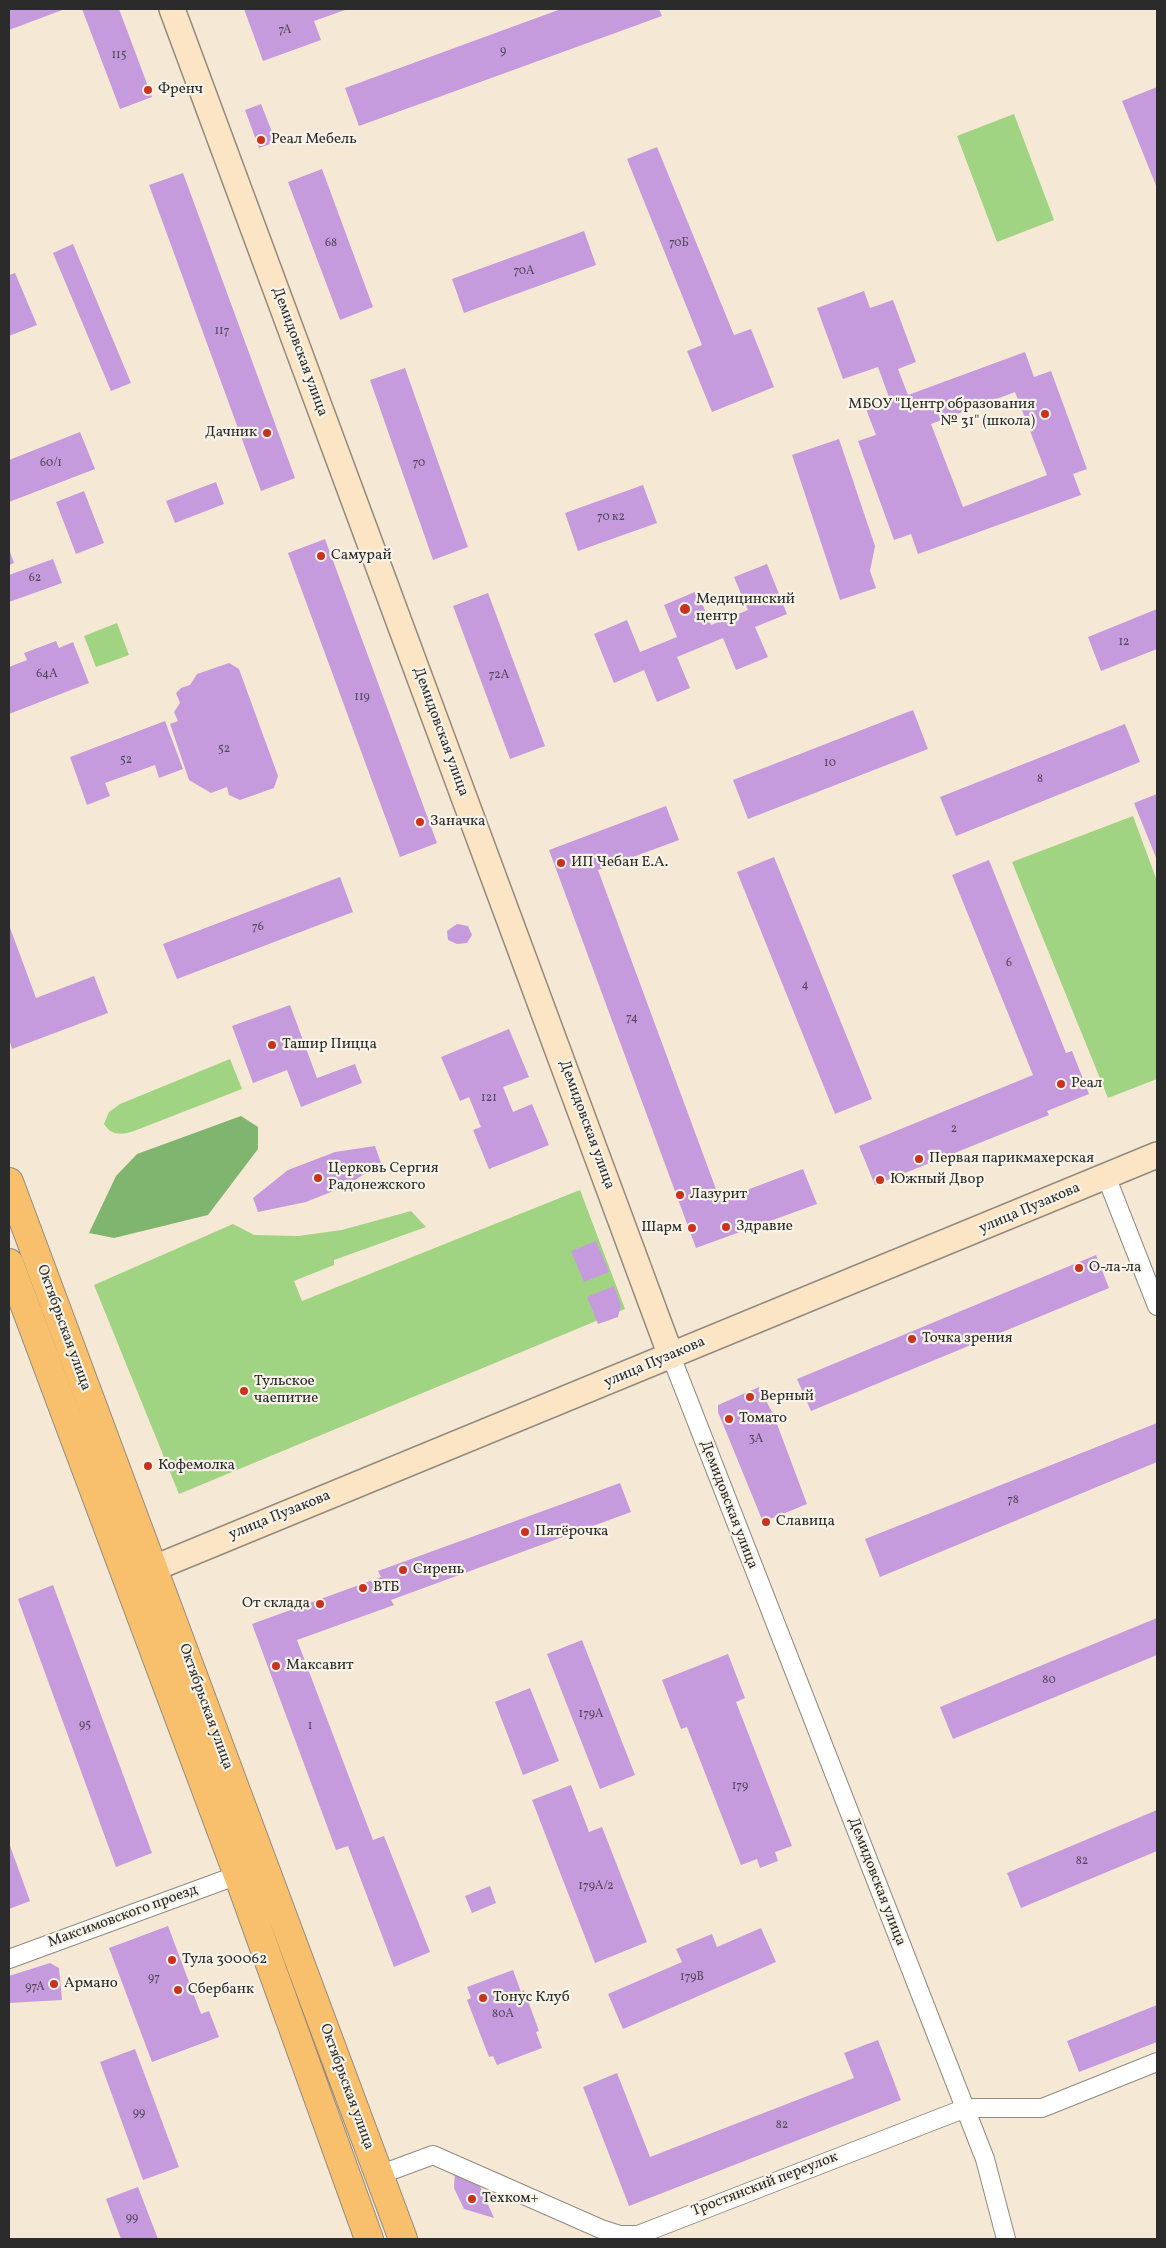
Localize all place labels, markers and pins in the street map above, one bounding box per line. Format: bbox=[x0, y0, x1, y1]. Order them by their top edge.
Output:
place label: Френч bbox=[158, 81, 203, 99]
marker: Френч bbox=[142, 84, 154, 96]
place label: Реал Мебель bbox=[271, 131, 357, 149]
marker: Реал Мебель bbox=[255, 134, 267, 146]
place label: МБОУ "Центр образования № 31" (школа) bbox=[848, 396, 1035, 431]
marker: МБОУ "Центр образования № 31" (школа) bbox=[1039, 408, 1051, 420]
place label: Дачник bbox=[205, 424, 257, 442]
marker: Дачник bbox=[261, 427, 273, 439]
place label: Самурай bbox=[331, 547, 392, 565]
marker: Самурай bbox=[315, 550, 327, 562]
place label: Медицинский центр bbox=[696, 591, 795, 626]
marker: Медицинский центр bbox=[678, 602, 692, 616]
place label: Заначка bbox=[430, 813, 486, 831]
marker: Заначка bbox=[414, 816, 426, 828]
place label: ИП Чебан Е.А. bbox=[571, 854, 668, 872]
marker: ИП Чебан Е.А. bbox=[555, 857, 567, 869]
place label: Ташир Пицца bbox=[282, 1036, 377, 1054]
marker: Ташир Пицца bbox=[266, 1039, 278, 1051]
place label: Реал bbox=[1071, 1075, 1102, 1093]
marker: Реал bbox=[1055, 1078, 1067, 1090]
place label: Первая парикмахерская bbox=[929, 1150, 1094, 1168]
marker: Первая парикмахерская bbox=[913, 1153, 925, 1165]
place label: Церковь Сергия Радонежского bbox=[328, 1160, 438, 1195]
place label: Южный Двор bbox=[890, 1171, 984, 1189]
marker: Церковь Сергия Радонежского bbox=[312, 1172, 324, 1184]
marker: Южный Двор bbox=[874, 1174, 886, 1186]
place label: Лазурит bbox=[690, 1186, 747, 1204]
marker: Лазурит bbox=[674, 1189, 686, 1201]
place label: Здравие bbox=[736, 1218, 793, 1236]
place label: Шарм bbox=[641, 1219, 682, 1237]
marker: Здравие bbox=[720, 1221, 732, 1233]
marker: Шарм bbox=[686, 1222, 698, 1234]
place label: О-ла-ла bbox=[1089, 1259, 1141, 1277]
marker: О-ла-ла bbox=[1073, 1262, 1085, 1274]
place label: Точка зрения bbox=[922, 1330, 1013, 1348]
marker: Точка зрения bbox=[906, 1333, 918, 1345]
place label: Тульское чаепитие bbox=[254, 1373, 318, 1408]
marker: Тульское чаепитие bbox=[238, 1385, 250, 1397]
place label: Верный bbox=[760, 1388, 814, 1406]
marker: Верный bbox=[744, 1391, 756, 1403]
place label: Томато bbox=[739, 1410, 787, 1428]
marker: Томато bbox=[723, 1413, 735, 1425]
place label: Кофемолка bbox=[158, 1457, 235, 1475]
marker: Кофемолка bbox=[142, 1460, 154, 1472]
place label: Славица bbox=[776, 1513, 835, 1531]
marker: Славица bbox=[760, 1516, 772, 1528]
place label: Пятёрочка bbox=[535, 1523, 609, 1541]
marker: Пятёрочка bbox=[519, 1526, 531, 1538]
place label: Сирень bbox=[413, 1561, 464, 1579]
marker: Сирень bbox=[397, 1564, 409, 1576]
place label: ВТБ bbox=[373, 1579, 400, 1597]
marker: ВТБ bbox=[357, 1582, 369, 1594]
place label: От склада bbox=[242, 1595, 310, 1613]
marker: От склада bbox=[314, 1598, 326, 1610]
place label: Максавит bbox=[286, 1657, 354, 1675]
marker: Максавит bbox=[270, 1660, 282, 1672]
place label: Тула 300062 bbox=[182, 1951, 267, 1969]
marker: Тула 300062 bbox=[166, 1954, 178, 1966]
place label: Армано bbox=[64, 1975, 118, 1993]
marker: Армано bbox=[48, 1978, 60, 1990]
place label: Сбербанк bbox=[188, 1981, 254, 1999]
marker: Сбербанк bbox=[172, 1984, 184, 1996]
place label: Тонус Клуб bbox=[493, 1989, 570, 2007]
marker: Тонус Клуб bbox=[477, 1992, 489, 2004]
place label: Техком+ bbox=[482, 2190, 539, 2208]
marker: Техком+ bbox=[466, 2193, 478, 2205]

